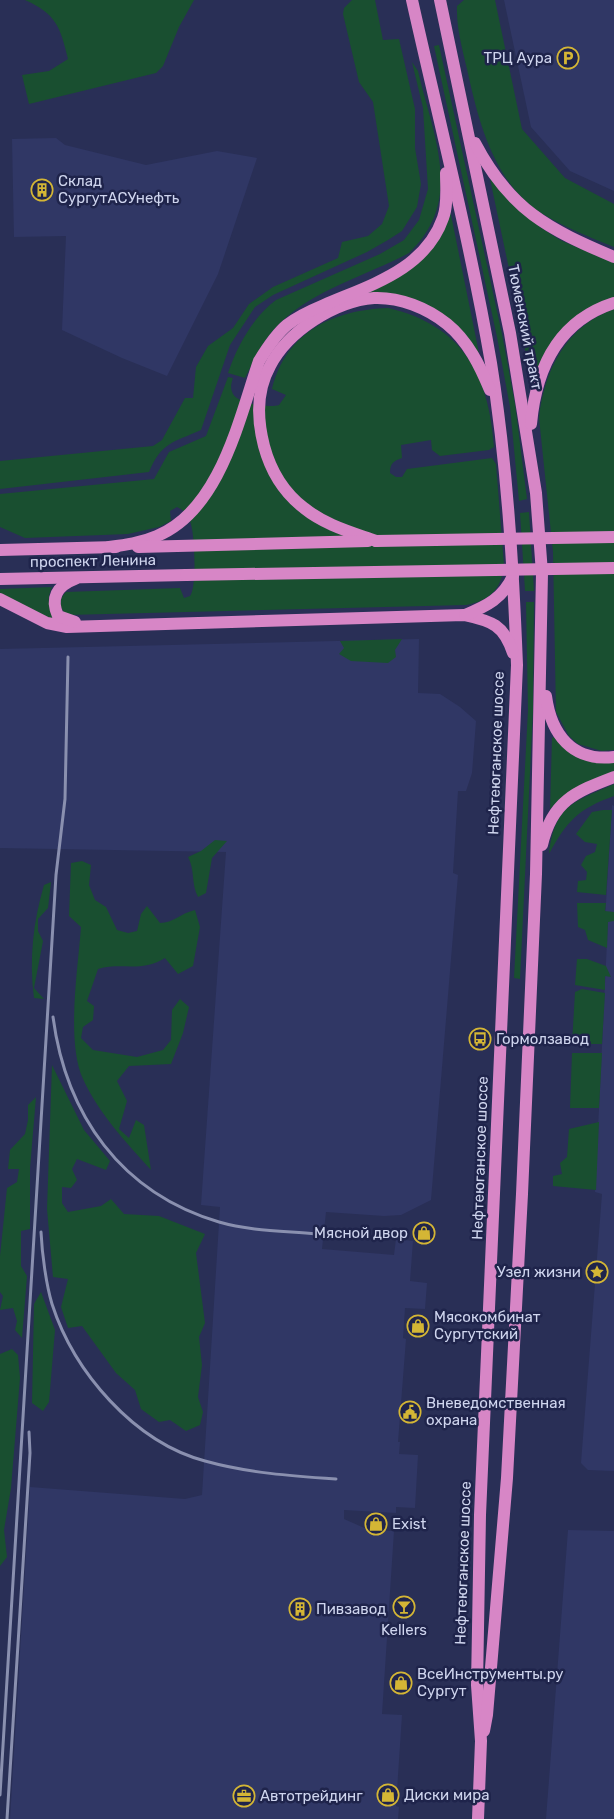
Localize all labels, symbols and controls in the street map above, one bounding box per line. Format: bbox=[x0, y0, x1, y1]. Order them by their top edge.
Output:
parking icon: ТРЦ Аура bbox=[556, 46, 580, 70]
place label: ТРЦ Аура bbox=[484, 49, 552, 67]
place label: Склад СургутАСУнефть bbox=[58, 172, 180, 207]
building icon: Склад СургутАСУнефть bbox=[30, 178, 54, 202]
street label: Тюменский тракт bbox=[504, 263, 546, 391]
street label: проспект Ленина bbox=[30, 551, 156, 571]
street label: Нефтеюганское шоссе bbox=[484, 671, 508, 835]
bus stop icon: Гормолзавод bbox=[468, 1027, 492, 1051]
place label: Гормолзавод bbox=[496, 1030, 589, 1048]
street label: Нефтеюганское шоссе bbox=[468, 1076, 492, 1240]
shop icon: Мясной двор bbox=[412, 1221, 436, 1245]
place label: Мясной двор bbox=[314, 1224, 408, 1242]
place icon: Узел жизни bbox=[585, 1260, 609, 1284]
place label: Узел жизни bbox=[497, 1263, 581, 1281]
place label: Мясокомбинат Сургутский bbox=[434, 1308, 541, 1343]
shop icon: Мясокомбинат Сургутский bbox=[406, 1314, 430, 1338]
place label: Вневедомственная охрана bbox=[426, 1394, 566, 1429]
public building icon: Вневедомственная охрана bbox=[398, 1400, 422, 1424]
street label: Нефтеюганское шоссе bbox=[451, 1481, 475, 1645]
shop icon: Exist bbox=[364, 1512, 388, 1536]
place label: Exist bbox=[392, 1515, 426, 1533]
bar icon: Kellers bbox=[392, 1595, 416, 1619]
building icon: Пивзавод bbox=[288, 1597, 312, 1621]
place label: Пивзавод bbox=[316, 1600, 386, 1618]
place label: Kellers bbox=[381, 1621, 427, 1639]
place label: ВсеИнструменты.ру Сургут bbox=[417, 1665, 564, 1700]
shop icon: ВсеИнструменты.ру Сургут bbox=[389, 1671, 413, 1695]
shop icon: Диски мира bbox=[376, 1783, 400, 1807]
office icon: Автотрейдинг bbox=[232, 1784, 256, 1808]
place label: Диски мира bbox=[404, 1786, 489, 1804]
place label: Автотрейдинг bbox=[260, 1787, 363, 1805]

